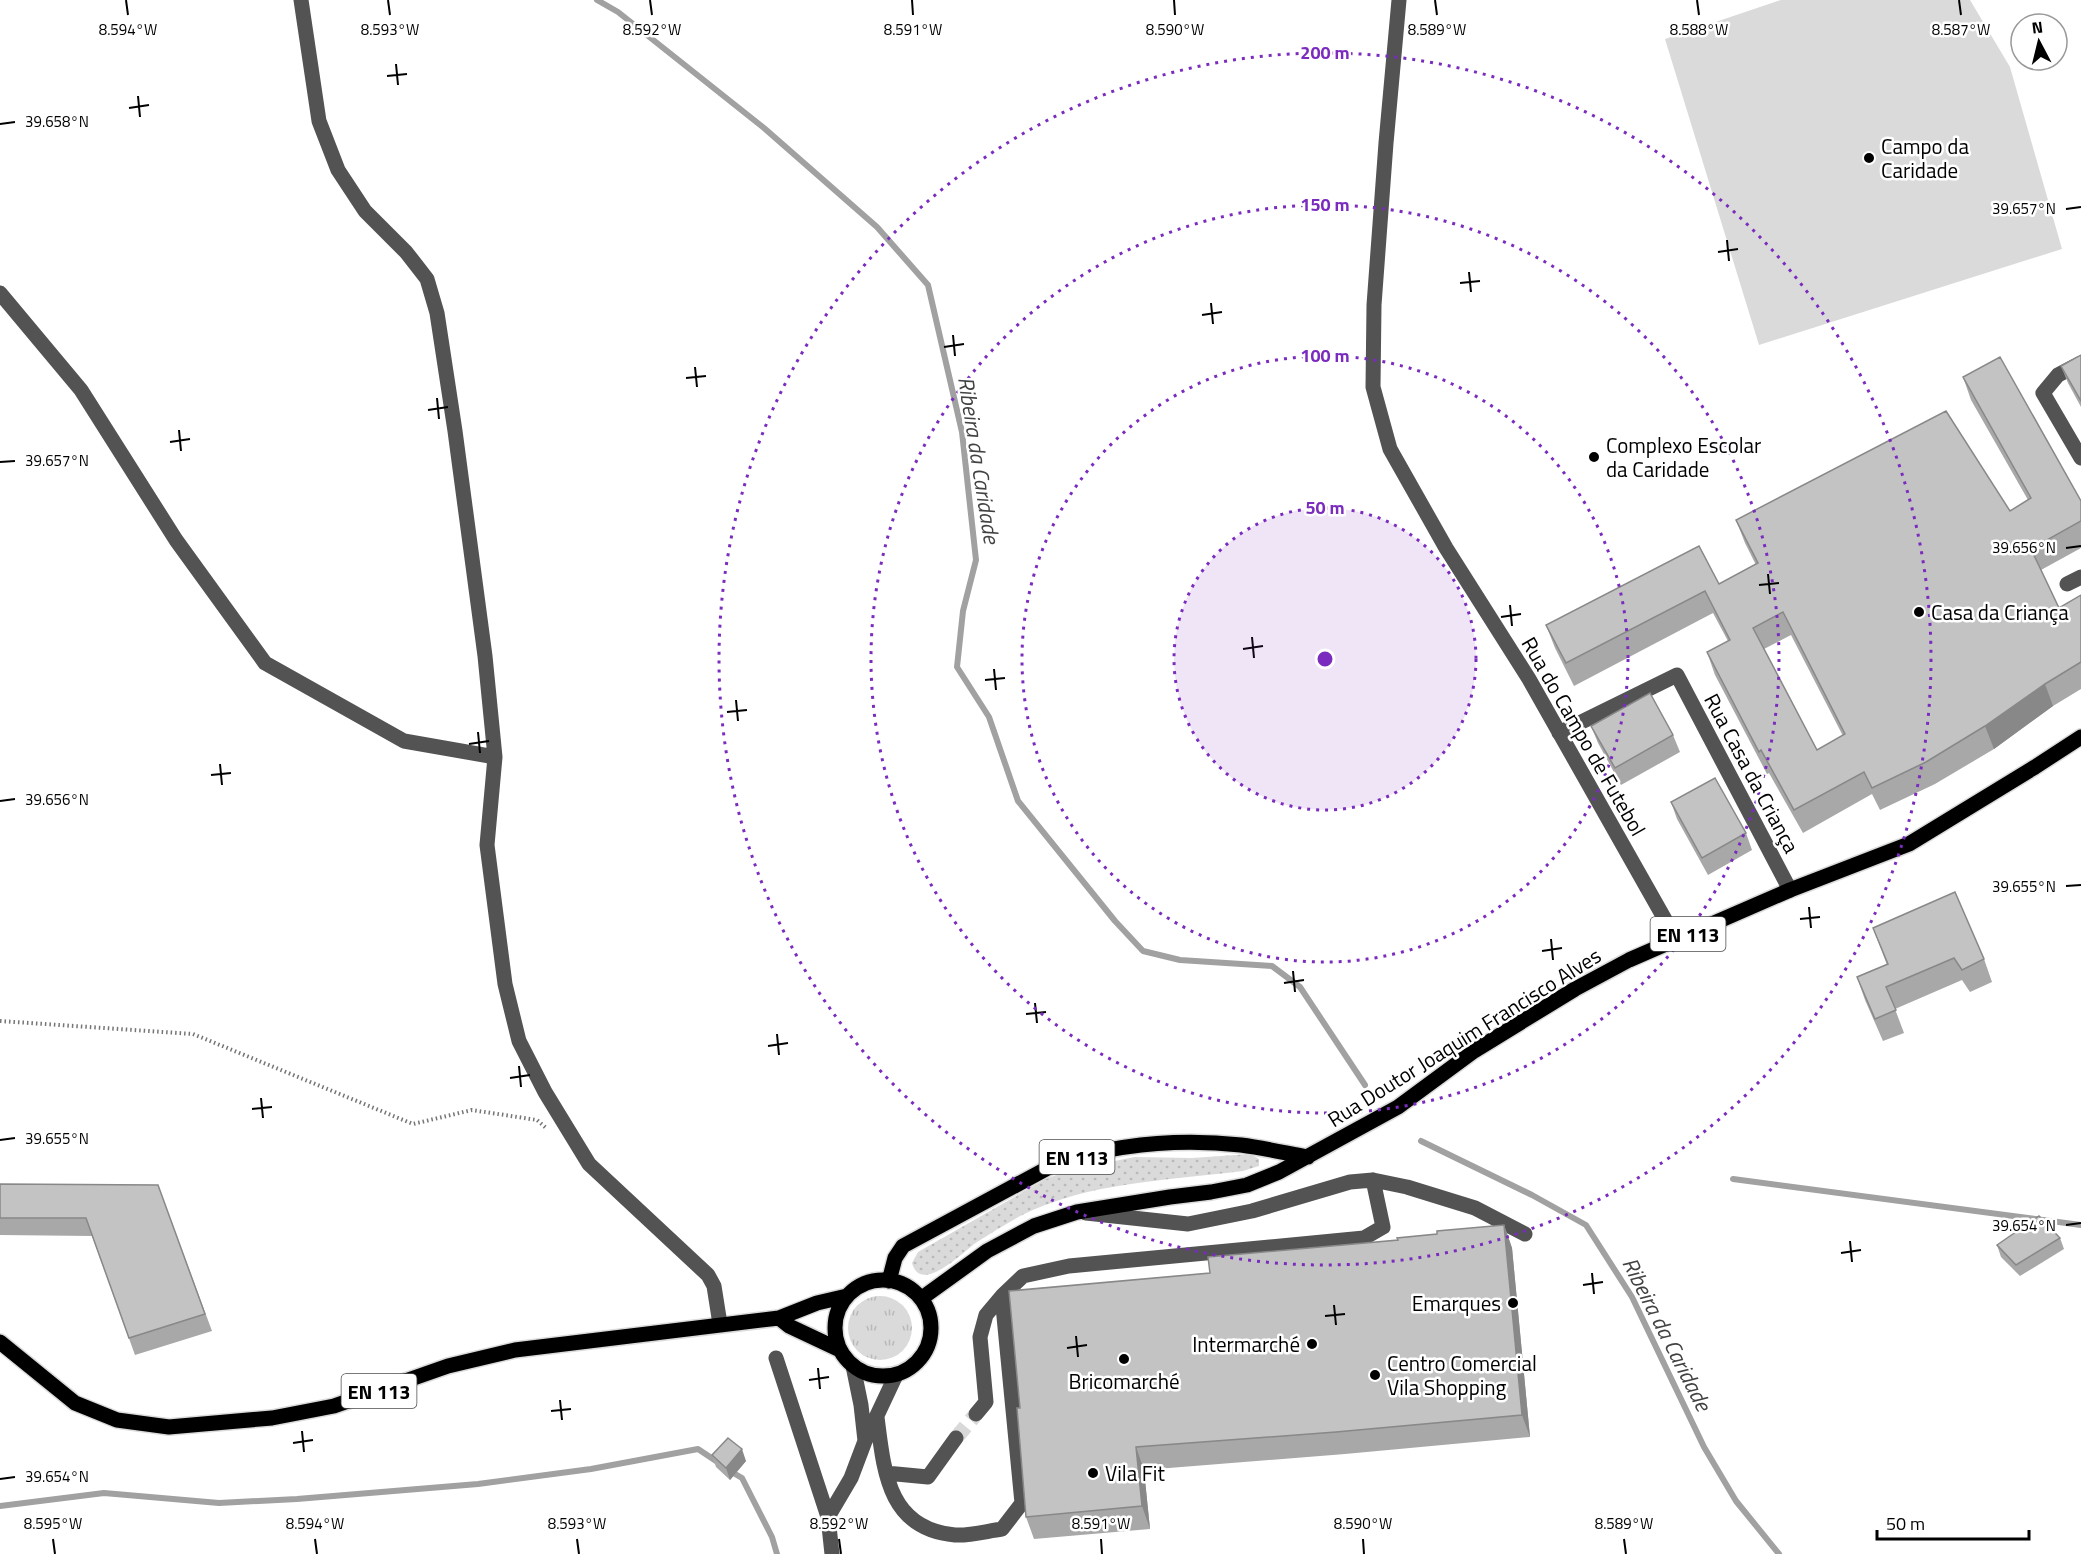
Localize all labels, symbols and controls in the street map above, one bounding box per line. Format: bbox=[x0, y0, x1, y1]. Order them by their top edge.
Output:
north arrow bbox=[2009, 12, 2069, 72]
text: N bbox=[2030, 15, 2044, 40]
text: 8.594°W bbox=[99, 18, 157, 41]
text: 8.593°W bbox=[361, 18, 419, 41]
text: 8.592°W bbox=[623, 18, 681, 41]
text: 8.591°W bbox=[884, 18, 942, 41]
text: 8.590°W bbox=[1146, 18, 1204, 41]
text: 8.589°W bbox=[1408, 18, 1466, 41]
text: 8.588°W bbox=[1670, 18, 1728, 41]
text: 8.587°W bbox=[1932, 18, 1990, 41]
text: 200 m bbox=[1300, 39, 1350, 66]
text: 39.658°N bbox=[25, 110, 89, 133]
place label: Campo da Caridade bbox=[1881, 130, 1969, 186]
marker: Campo da Caridade bbox=[1862, 151, 1876, 165]
text: 150 m bbox=[1300, 191, 1350, 218]
text: 39.657°N bbox=[1992, 197, 2056, 220]
text: 100 m bbox=[1300, 342, 1350, 369]
water label: Ribeira da Caridade bbox=[949, 374, 1009, 548]
place label: Complexo Escolar da Caridade bbox=[1606, 429, 1761, 485]
text: 39.657°N bbox=[25, 449, 89, 472]
marker: Complexo Escolar da Caridade bbox=[1587, 450, 1601, 464]
text: 50 m bbox=[1305, 494, 1345, 521]
text: 39.656°N bbox=[1992, 536, 2056, 559]
place label: Casa da Criança bbox=[1931, 596, 2069, 628]
marker: Casa da Criança bbox=[1912, 605, 1926, 619]
street label: Rua do Campo de Futebol bbox=[1514, 630, 1654, 842]
centre of rings bbox=[1315, 649, 1335, 669]
street label: Rua Casa da Criança bbox=[1696, 687, 1808, 859]
text: 39.656°N bbox=[25, 788, 89, 811]
text: 39.655°N bbox=[1992, 875, 2056, 898]
road number: EN 113 bbox=[1650, 917, 1726, 951]
street label: Rua Doutor Joaquim Francisco Alves bbox=[1321, 939, 1607, 1135]
text: 39.655°N bbox=[25, 1127, 89, 1150]
road number: EN 113 bbox=[1040, 1140, 1114, 1174]
text: 39.654°N bbox=[1992, 1214, 2056, 1237]
water label: Ribeira da Caridade bbox=[1614, 1251, 1721, 1418]
place label: Emarques bbox=[1412, 1287, 1501, 1319]
marker: Emarques bbox=[1506, 1296, 1520, 1310]
place label: Intermarché bbox=[1192, 1328, 1300, 1360]
marker: Intermarché bbox=[1305, 1337, 1319, 1351]
place label: Centro Comercial Vila Shopping bbox=[1387, 1347, 1537, 1403]
marker: Bricomarché bbox=[1117, 1352, 1131, 1366]
place label: Bricomarché bbox=[1068, 1365, 1180, 1397]
marker: Centro Comercial Vila Shopping bbox=[1368, 1368, 1382, 1382]
road number: EN 113 bbox=[342, 1374, 416, 1408]
place label: Vila Fit bbox=[1105, 1457, 1165, 1489]
text: 39.654°N bbox=[25, 1465, 89, 1488]
marker: Vila Fit bbox=[1086, 1466, 1100, 1480]
scale bar bbox=[1877, 1503, 2028, 1541]
text: 50 m bbox=[1886, 1510, 1925, 1537]
text: 8.595°W bbox=[24, 1512, 82, 1535]
text: 8.594°W bbox=[286, 1512, 344, 1535]
text: 8.593°W bbox=[548, 1512, 606, 1535]
text: 8.592°W bbox=[810, 1512, 868, 1535]
text: 8.591°W bbox=[1072, 1512, 1130, 1535]
text: 8.590°W bbox=[1334, 1512, 1392, 1535]
text: 8.589°W bbox=[1595, 1512, 1653, 1535]

